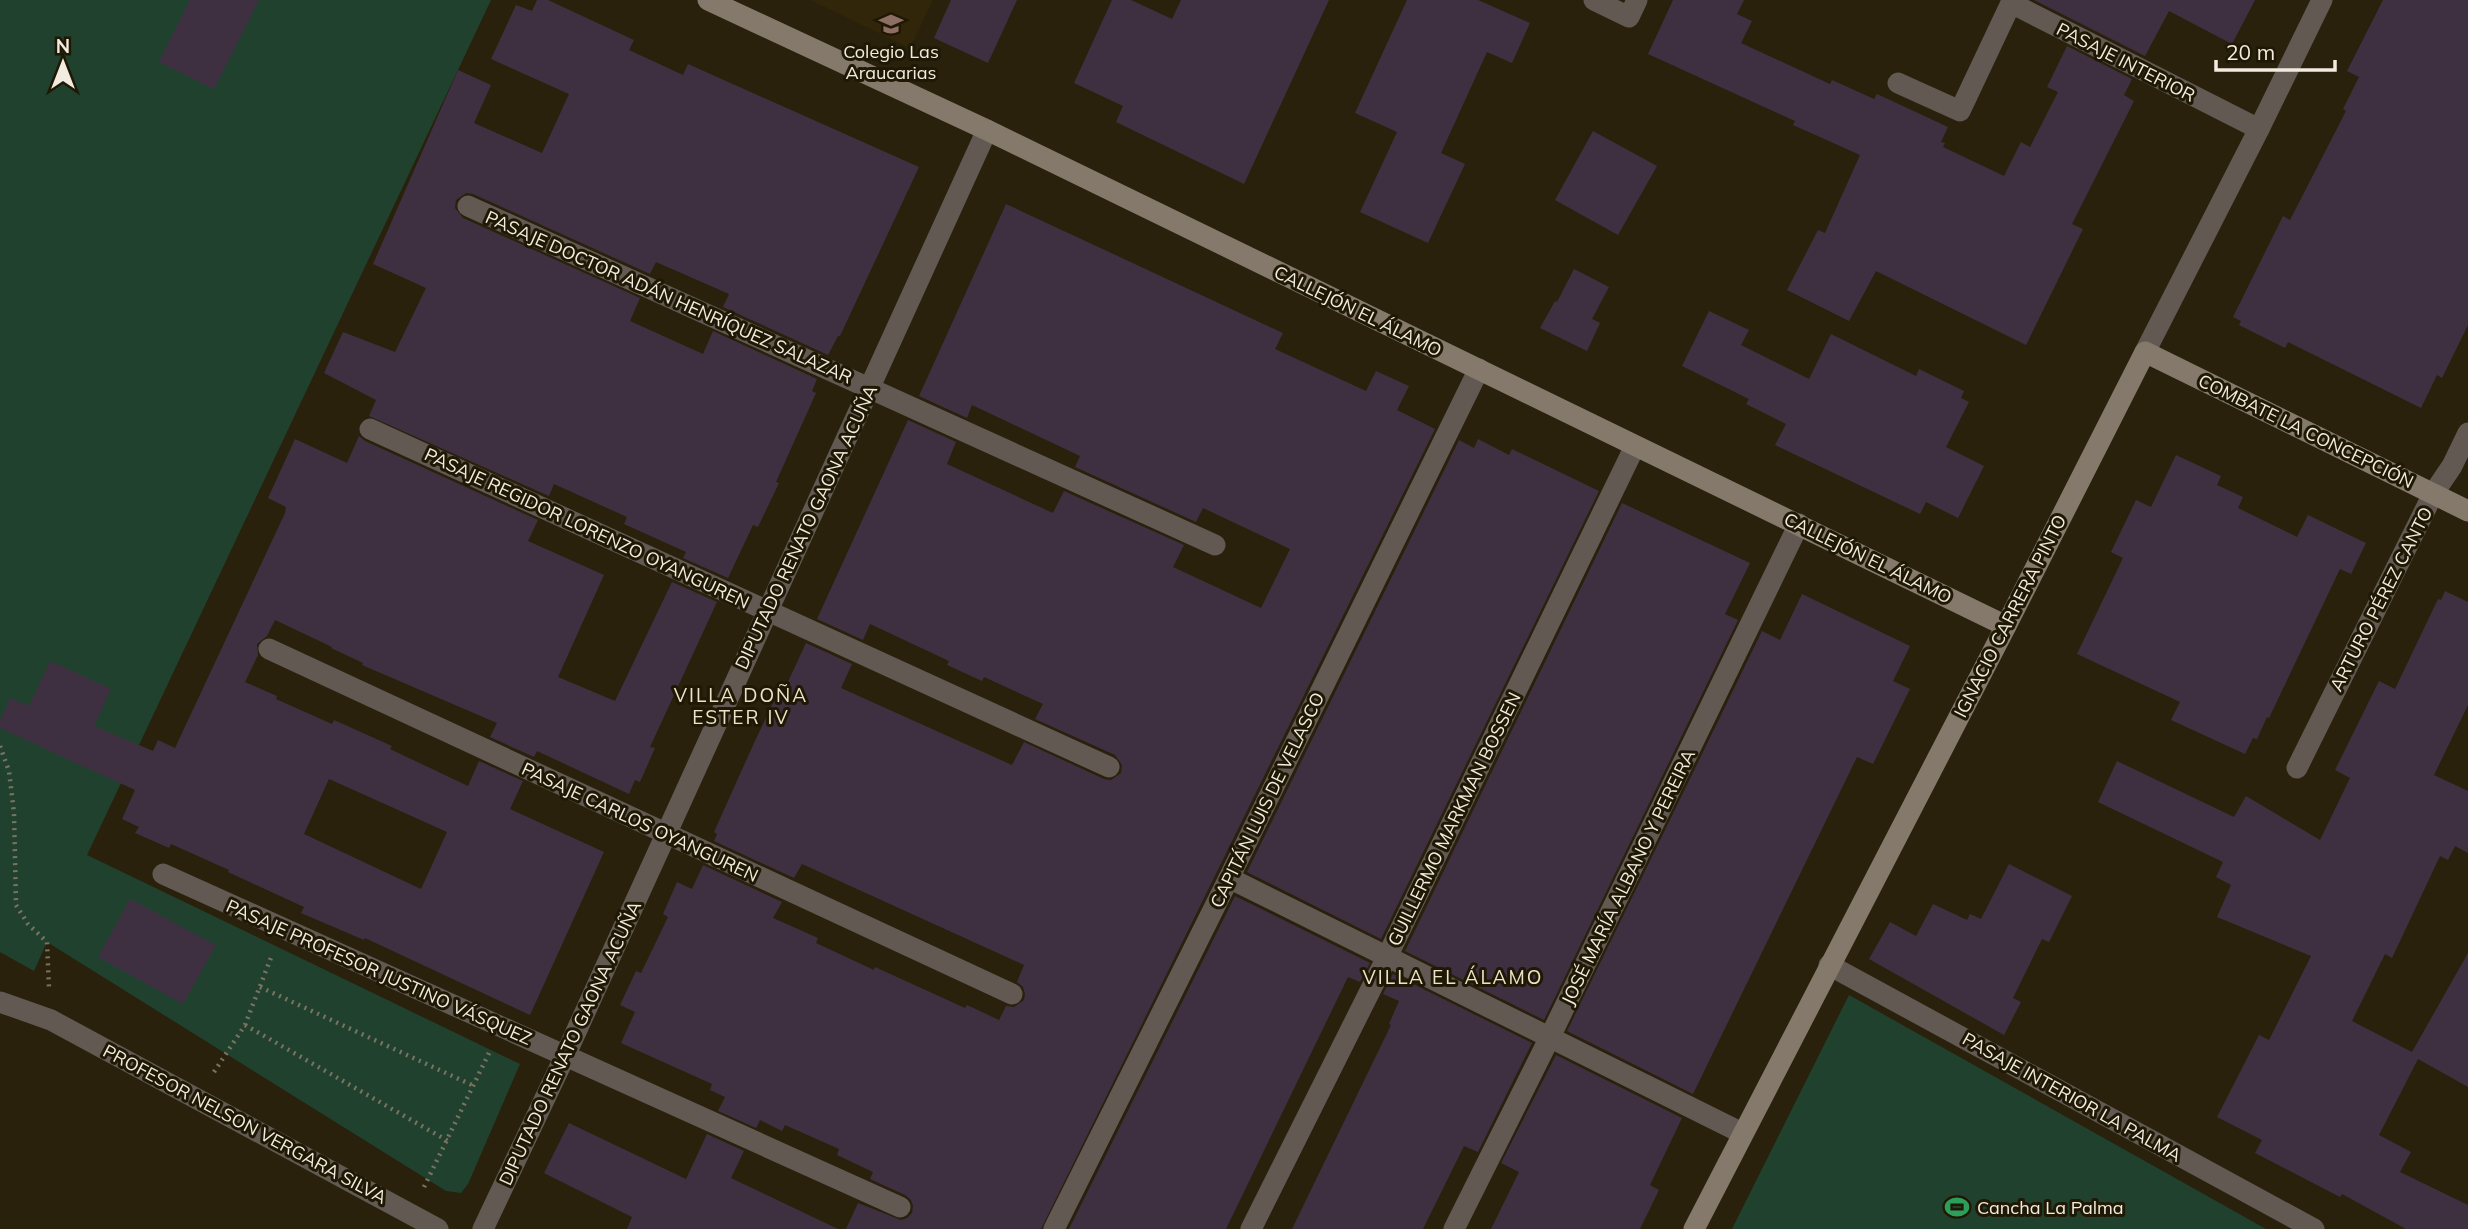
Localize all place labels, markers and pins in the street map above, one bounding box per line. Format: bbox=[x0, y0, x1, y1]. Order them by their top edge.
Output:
school or university icon: Colegio Las Araucarias bbox=[877, 10, 905, 38]
place label: Colegio Las Araucarias bbox=[843, 40, 939, 84]
sports icon: Cancha La Palma bbox=[1943, 1193, 1971, 1221]
place label: Cancha La Palma bbox=[1977, 1196, 2124, 1219]

